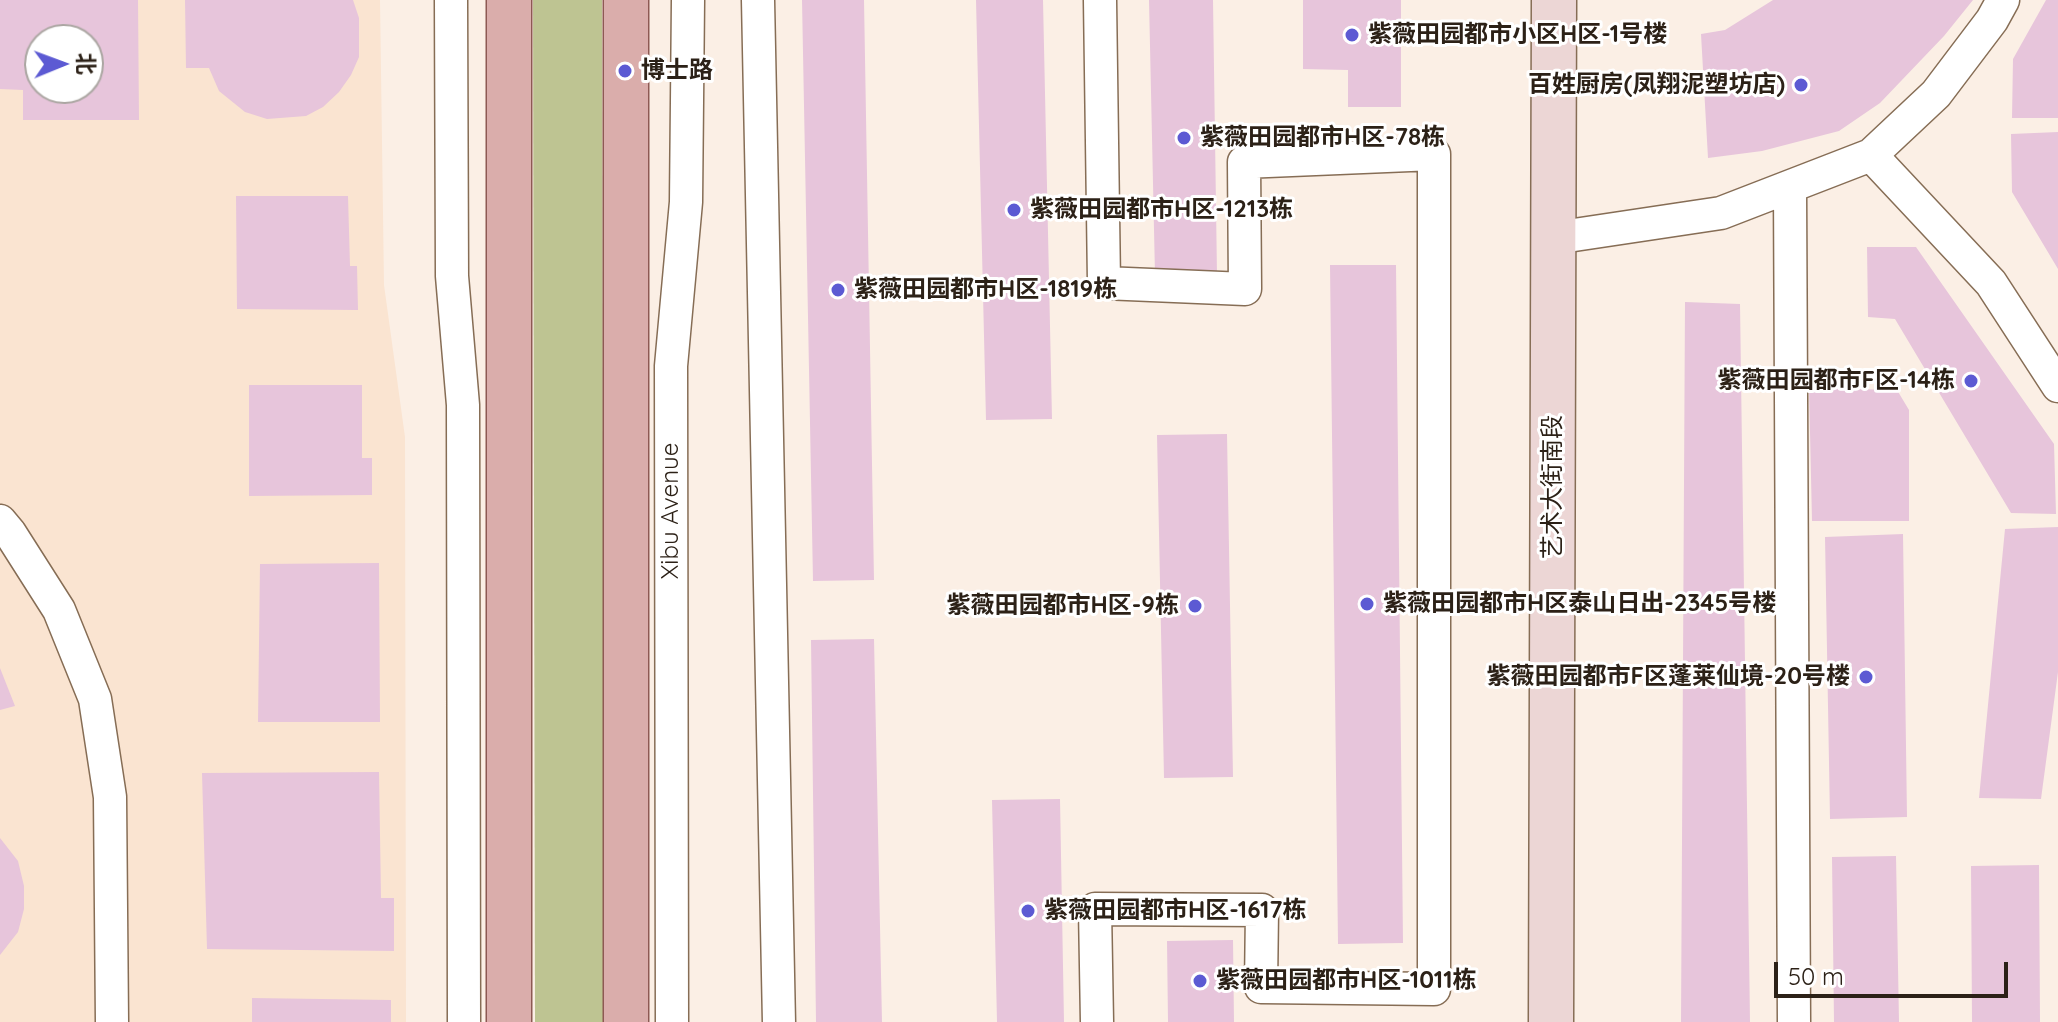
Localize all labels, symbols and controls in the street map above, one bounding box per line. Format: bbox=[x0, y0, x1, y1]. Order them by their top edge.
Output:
place label: 紫薇田园都市小区H区-1号楼 bbox=[1368, 21, 1667, 49]
north arrow bbox=[24, 24, 104, 104]
marker: 紫薇田园都市小区H区-1号楼 bbox=[1343, 26, 1361, 44]
text: 北 bbox=[72, 52, 100, 75]
place label: 博士路 bbox=[641, 57, 713, 85]
marker: 博士路 bbox=[616, 62, 634, 80]
place label: 百姓厨房(凤翔泥塑坊店) bbox=[1528, 71, 1785, 99]
marker: 百姓厨房(凤翔泥塑坊店) bbox=[1792, 76, 1810, 94]
place label: 紫薇田园都市H区-78栋 bbox=[1200, 124, 1445, 152]
marker: 紫薇田园都市H区-78栋 bbox=[1175, 129, 1193, 147]
place label: 紫薇田园都市H区-1213栋 bbox=[1030, 196, 1293, 224]
marker: 紫薇田园都市H区-1213栋 bbox=[1005, 201, 1023, 219]
place label: 紫薇田园都市H区-1819栋 bbox=[854, 276, 1117, 304]
marker: 紫薇田园都市H区-1819栋 bbox=[829, 281, 847, 299]
place label: 紫薇田园都市F区-14栋 bbox=[1718, 367, 1955, 395]
marker: 紫薇田园都市F区-14栋 bbox=[1962, 372, 1980, 390]
street label: 艺术大街南段 bbox=[1539, 415, 1567, 559]
street label: Xibu Avenue bbox=[657, 443, 685, 579]
place label: 紫薇田园都市H区泰山日出-2345号楼 bbox=[1383, 590, 1776, 618]
place label: 紫薇田园都市H区-9栋 bbox=[947, 592, 1179, 620]
marker: 紫薇田园都市H区泰山日出-2345号楼 bbox=[1358, 595, 1376, 613]
marker: 紫薇田园都市H区-9栋 bbox=[1186, 597, 1204, 615]
place label: 紫薇田园都市F区蓬莱仙境-20号楼 bbox=[1487, 663, 1850, 691]
marker: 紫薇田园都市F区蓬莱仙境-20号楼 bbox=[1857, 668, 1875, 686]
place label: 紫薇田园都市H区-1617栋 bbox=[1044, 897, 1306, 925]
marker: 紫薇田园都市H区-1617栋 bbox=[1019, 902, 1037, 920]
scale bar bbox=[1778, 946, 2012, 996]
text: 50 m bbox=[1788, 961, 1844, 991]
place label: 紫薇田园都市H区-1011栋 bbox=[1216, 967, 1477, 995]
marker: 紫薇田园都市H区-1011栋 bbox=[1191, 972, 1209, 990]

